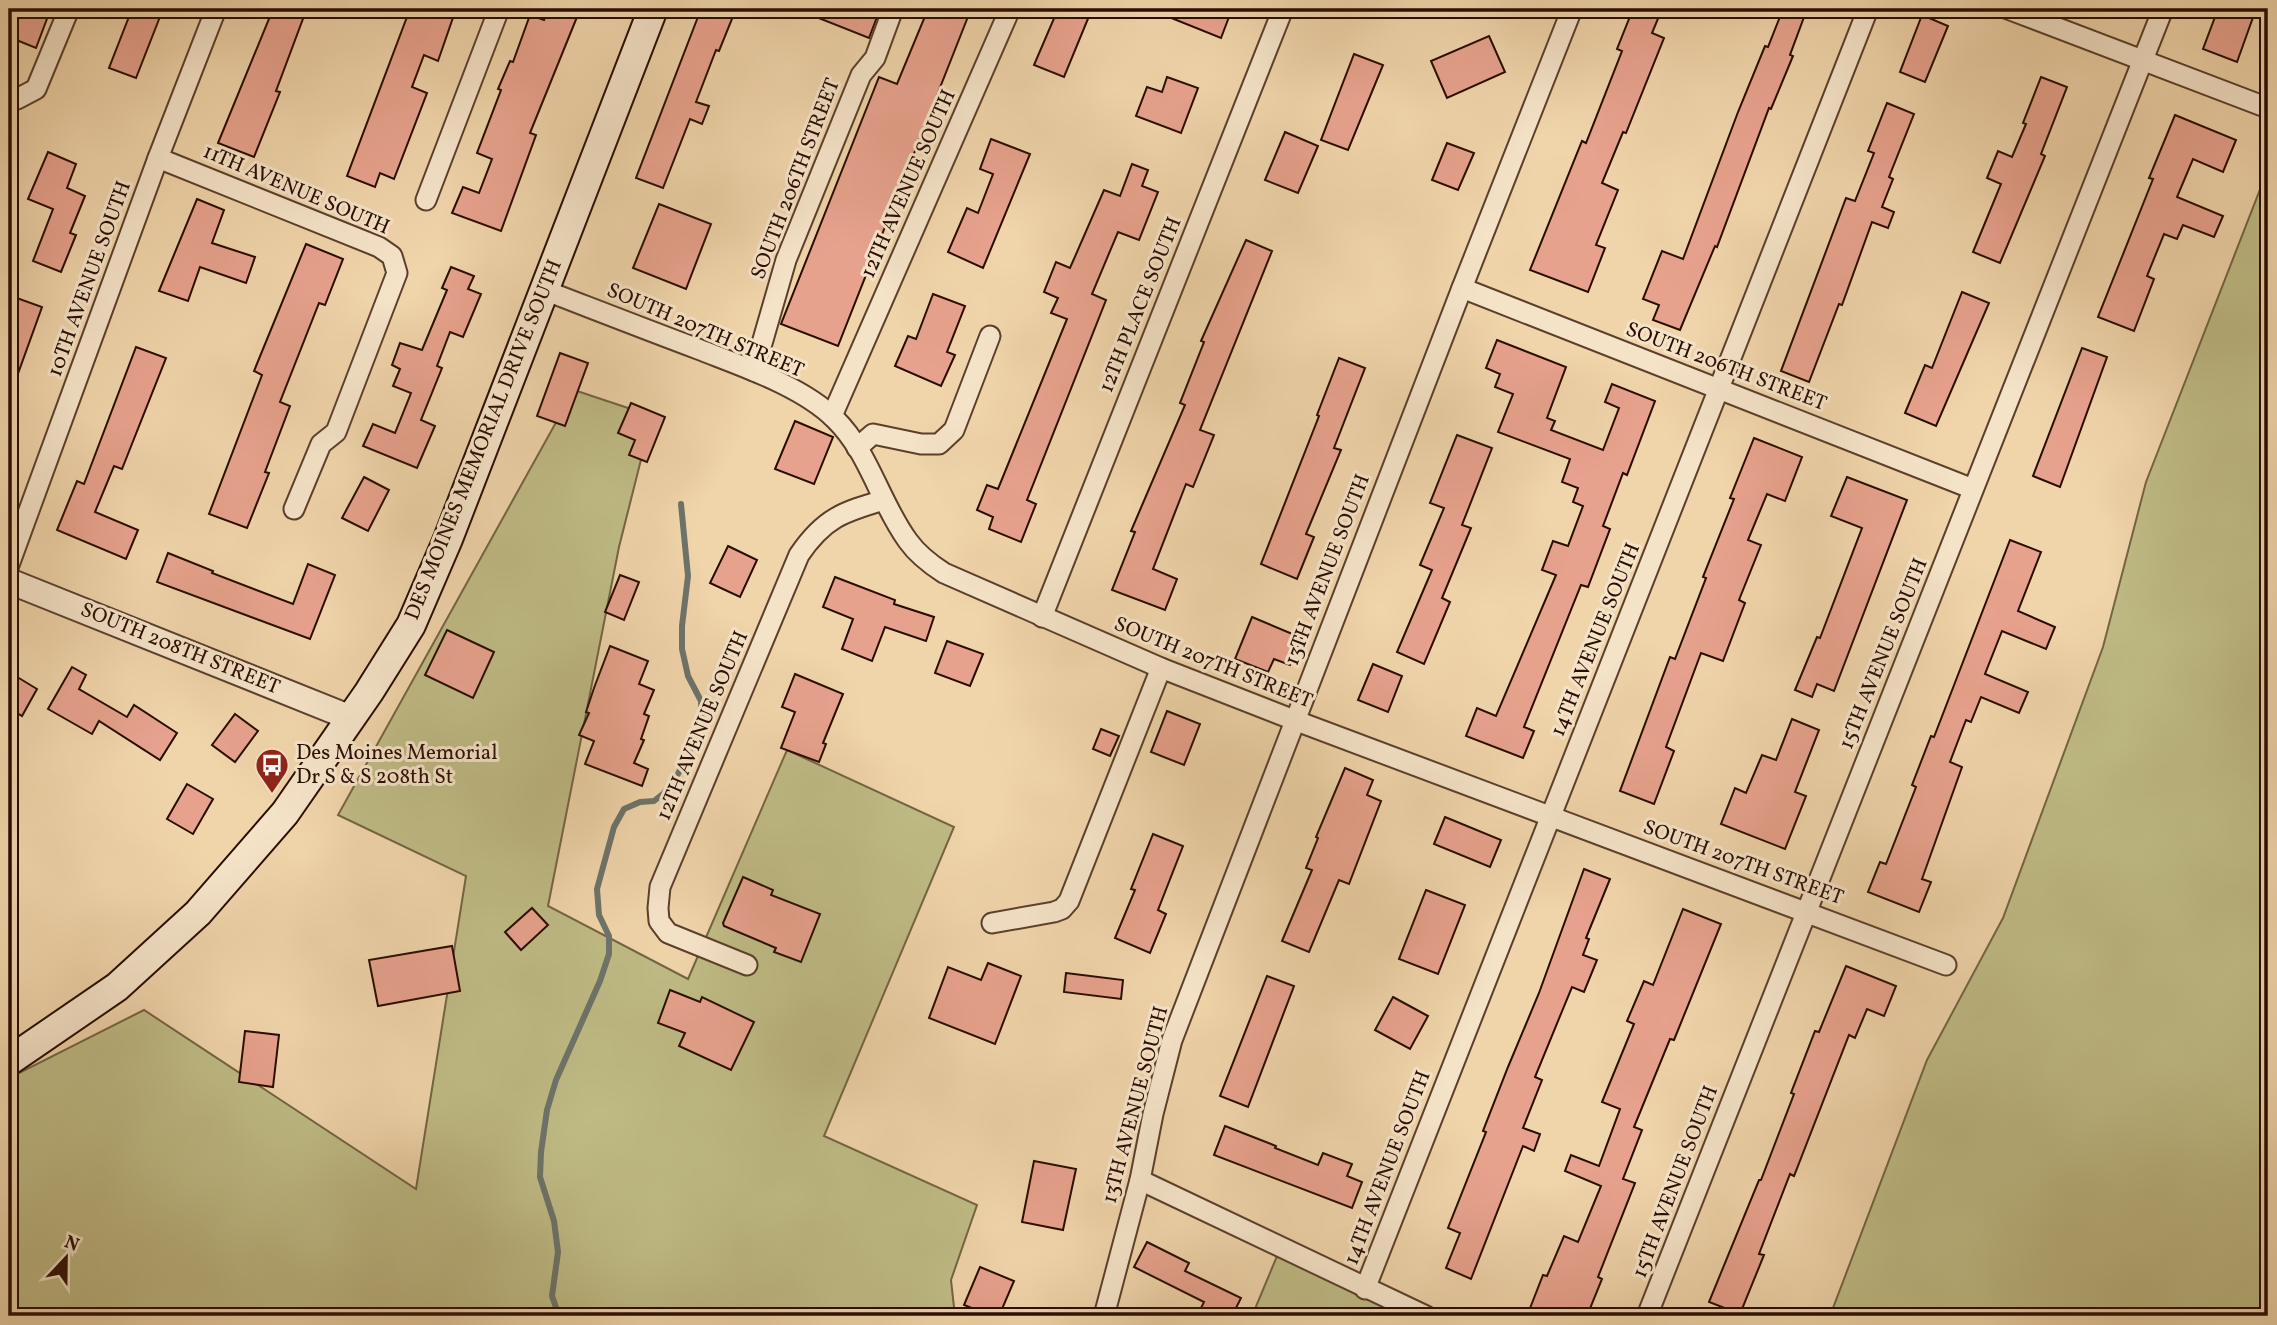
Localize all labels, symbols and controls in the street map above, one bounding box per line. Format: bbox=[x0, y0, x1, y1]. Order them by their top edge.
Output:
street label: SOUTH 206TH STREET bbox=[744, 74, 848, 284]
street label: 12TH AVENUE SOUTH bbox=[854, 85, 964, 283]
street label: 11TH AVENUE SOUTH bbox=[198, 138, 394, 242]
street label: 10TH AVENUE SOUTH bbox=[41, 177, 139, 381]
street label: 12TH PLACE SOUTH bbox=[1092, 213, 1190, 397]
street label: DES MOINES MEMORIAL DRIVE SOUTH bbox=[398, 255, 570, 625]
street label: SOUTH 207TH STREET bbox=[602, 276, 808, 386]
street label: SOUTH 206TH STREET bbox=[1621, 315, 1831, 419]
street label: 13TH AVENUE SOUTH bbox=[1278, 470, 1378, 670]
street label: 14TH AVENUE SOUTH bbox=[1544, 539, 1648, 741]
street label: 15TH AVENUE SOUTH bbox=[1832, 554, 1936, 754]
street label: SOUTH 208TH STREET bbox=[76, 596, 284, 702]
street label: SOUTH 207TH STREET bbox=[1109, 610, 1317, 716]
street label: 12TH AVENUE SOUTH bbox=[650, 627, 756, 825]
place label: Des Moines Memorial Dr S & S 208th St bbox=[296, 739, 497, 792]
bus stop icon: Des Moines Memorial Dr S & S 208th St bbox=[253, 746, 291, 795]
street label: SOUTH 207TH STREET bbox=[1639, 813, 1847, 913]
street label: 13TH AVENUE SOUTH bbox=[1096, 1003, 1176, 1207]
street label: 14TH AVENUE SOUTH bbox=[1337, 1066, 1439, 1270]
street label: 15TH AVENUE SOUTH bbox=[1626, 1082, 1726, 1282]
north arrow bbox=[32, 1224, 102, 1294]
text: N bbox=[60, 1229, 83, 1259]

